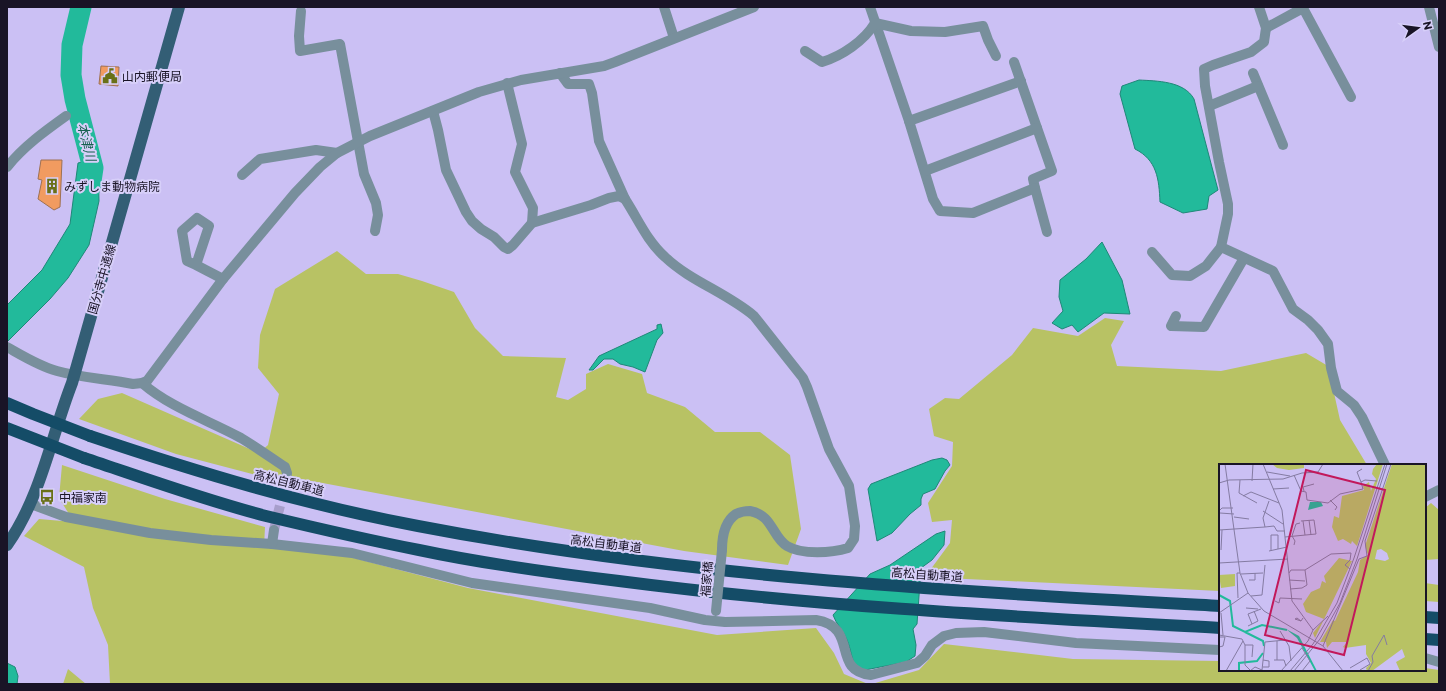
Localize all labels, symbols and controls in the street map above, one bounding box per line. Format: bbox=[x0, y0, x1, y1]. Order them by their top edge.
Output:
north arrow bbox=[1398, 8, 1438, 48]
text: N bbox=[1421, 20, 1435, 31]
public building icon: 山内郵便局 bbox=[101, 67, 119, 85]
place label: 山内郵便局 bbox=[122, 69, 182, 83]
water label: 本津川 bbox=[75, 121, 100, 165]
building icon: みずしま動物病院 bbox=[43, 177, 61, 195]
place label: みずしま動物病院 bbox=[64, 179, 160, 193]
street label: 国分寺中通線 bbox=[84, 242, 118, 316]
inset map bbox=[1219, 464, 1426, 671]
street label: 高松自動車道 bbox=[252, 466, 326, 498]
bus stop icon: 中福家南 bbox=[38, 488, 56, 506]
place label: 中福家南 bbox=[59, 490, 107, 504]
street label: 高松自動車道 bbox=[569, 532, 643, 554]
street label: 福家橋 bbox=[697, 560, 715, 598]
street label: 高松自動車道 bbox=[891, 565, 963, 583]

